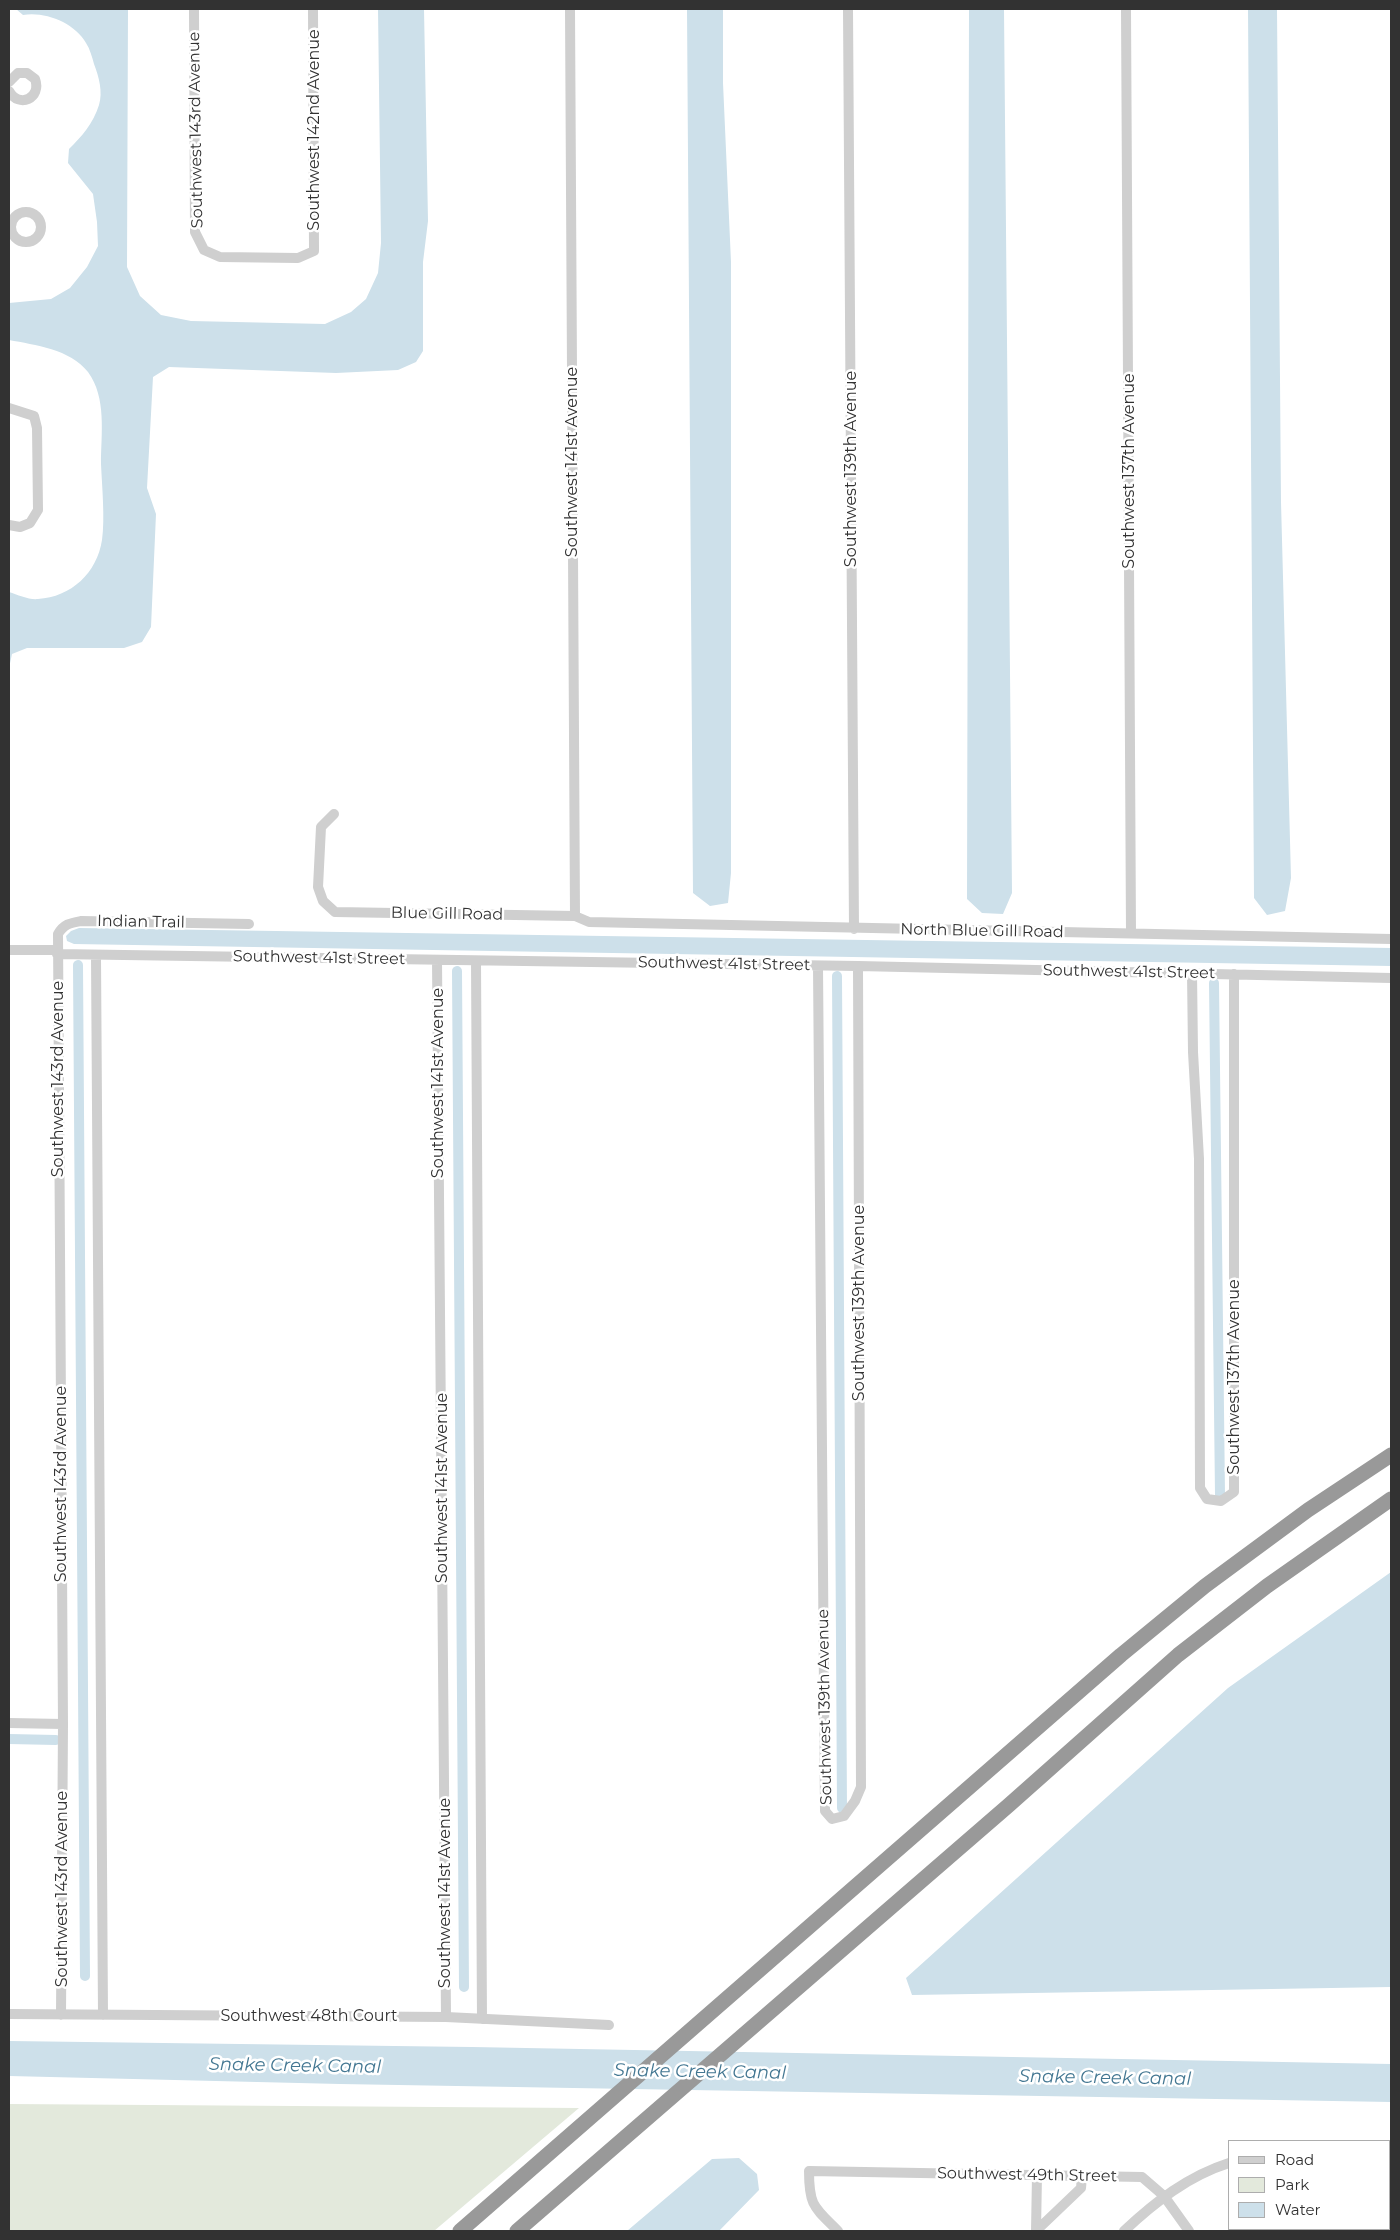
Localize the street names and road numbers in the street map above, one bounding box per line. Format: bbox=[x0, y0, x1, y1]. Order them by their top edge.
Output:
street label: Southwest 142nd Avenue bbox=[304, 29, 324, 231]
street label: Southwest 143rd Avenue bbox=[185, 32, 207, 228]
street label: Southwest 141st Avenue bbox=[562, 367, 582, 557]
street label: Southwest 139th Avenue bbox=[841, 371, 861, 567]
street label: Southwest 137th Avenue bbox=[1119, 373, 1139, 569]
street label: Blue Gill Road bbox=[391, 903, 503, 925]
street label: Indian Trail bbox=[97, 912, 185, 932]
street label: North Blue Gill Road bbox=[900, 920, 1064, 942]
street label: Southwest 41st Street bbox=[233, 947, 405, 969]
street label: Southwest 41st Street bbox=[638, 953, 810, 975]
street label: Southwest 41st Street bbox=[1043, 961, 1215, 983]
street label: Southwest 143rd Avenue bbox=[48, 981, 68, 1177]
street label: Southwest 141st Avenue bbox=[428, 988, 448, 1178]
street label: Southwest 139th Avenue bbox=[849, 1205, 869, 1401]
street label: Southwest 137th Avenue bbox=[1224, 1279, 1244, 1475]
street label: Southwest 143rd Avenue bbox=[51, 1386, 71, 1582]
street label: Southwest 141st Avenue bbox=[432, 1393, 452, 1583]
street label: Southwest 139th Avenue bbox=[814, 1609, 836, 1805]
street label: Southwest 143rd Avenue bbox=[52, 1791, 72, 1987]
street label: Southwest 141st Avenue bbox=[435, 1798, 455, 1988]
street label: Southwest 48th Court bbox=[220, 2006, 398, 2026]
street label: Southwest 49th Street bbox=[937, 2164, 1117, 2186]

